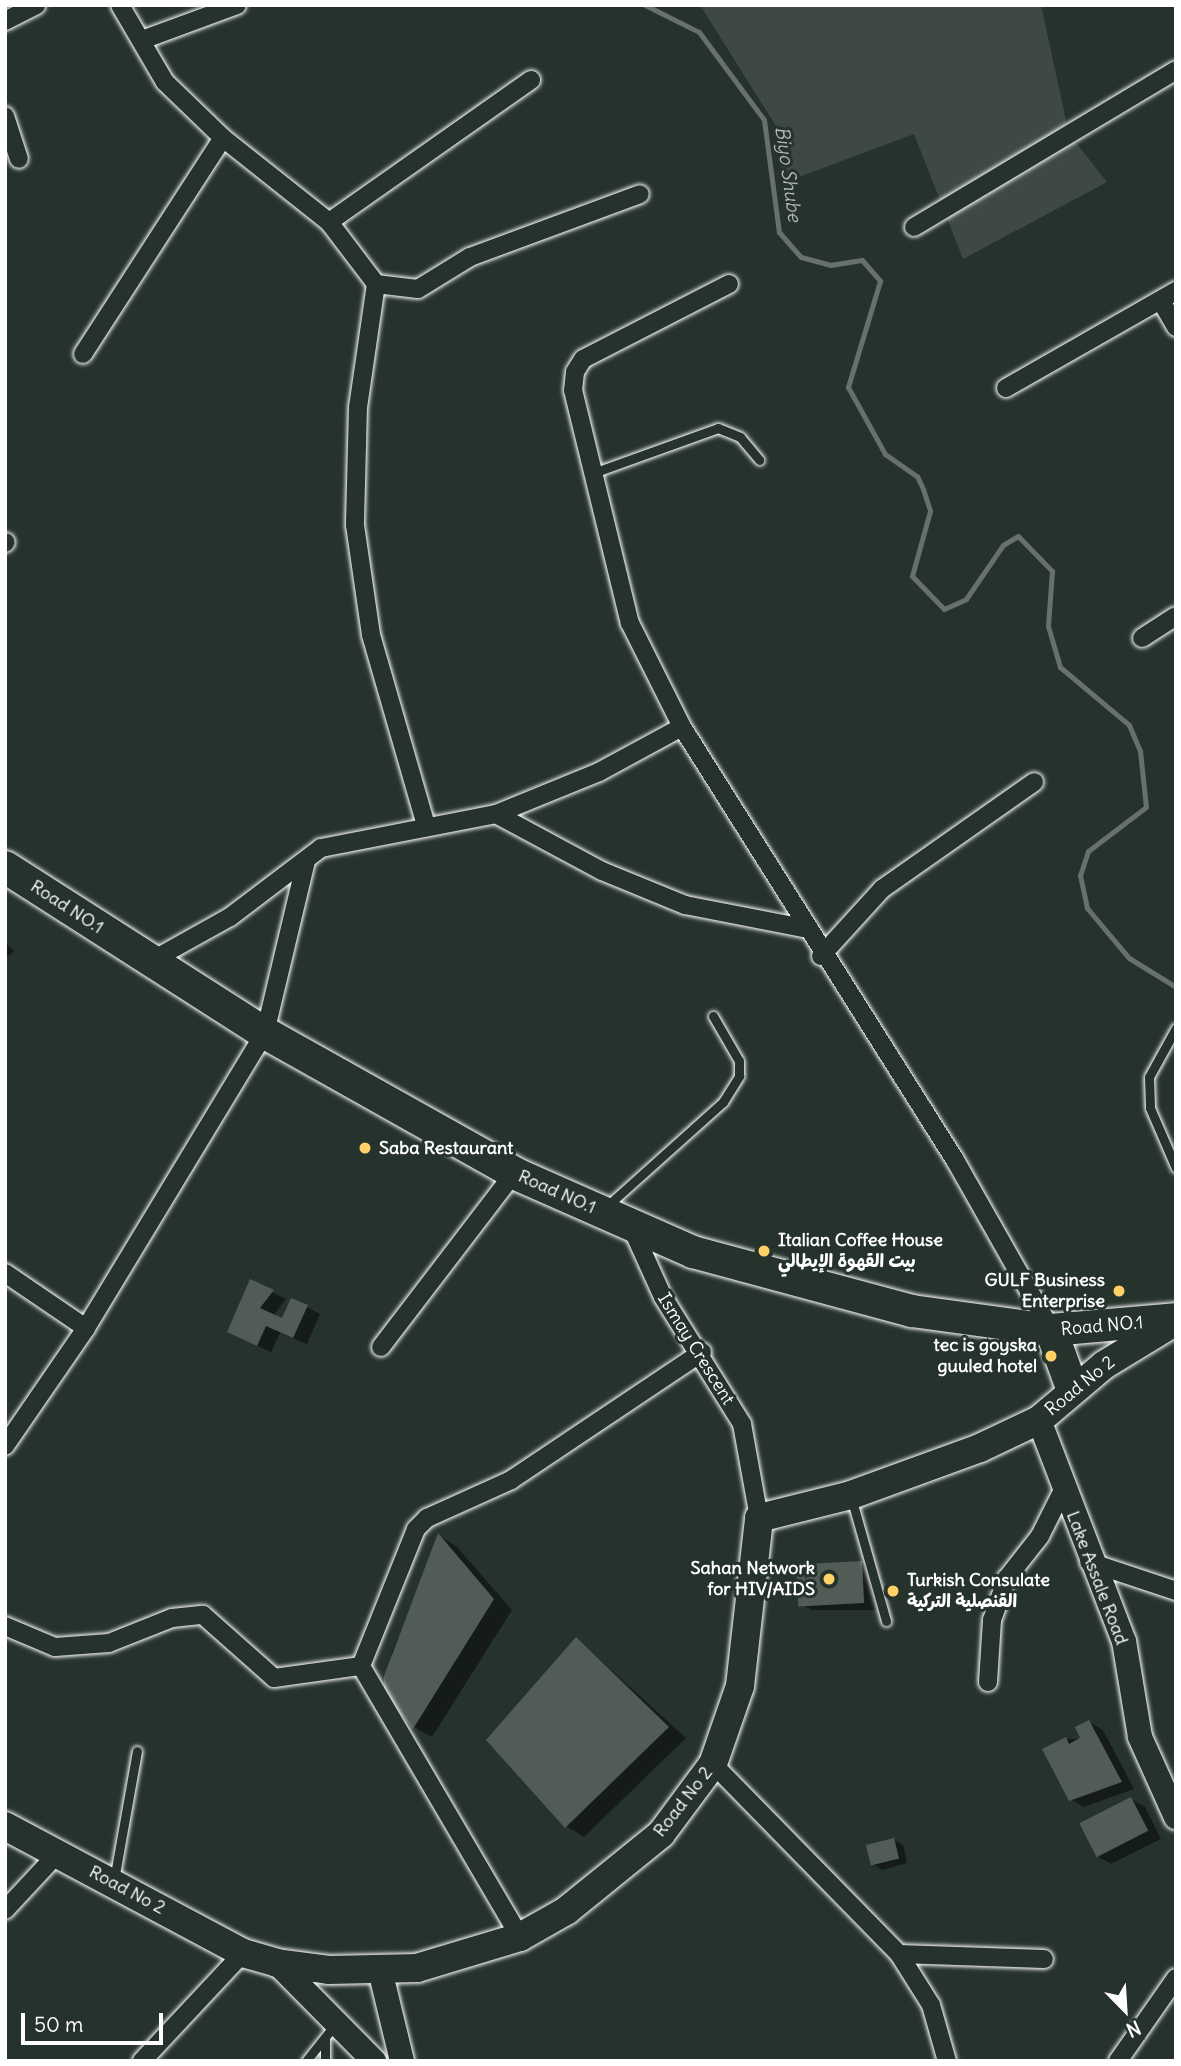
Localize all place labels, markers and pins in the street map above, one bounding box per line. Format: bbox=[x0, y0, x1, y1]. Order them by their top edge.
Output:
place label: Saba Restaurant bbox=[379, 1137, 513, 1159]
marker: Saba Restaurant bbox=[357, 1140, 373, 1156]
place label: Italian Coffee House بيت القهوة الإيطالي bbox=[778, 1230, 943, 1272]
marker: Italian Coffee House بيت القهوة الإيطالي bbox=[756, 1243, 772, 1259]
place label: GULF Business Enterprise bbox=[984, 1270, 1105, 1312]
marker: GULF Business Enterprise bbox=[1111, 1283, 1127, 1299]
place label: tec is goyska guuled hotel bbox=[934, 1335, 1037, 1378]
marker: tec is goyska guuled hotel bbox=[1043, 1348, 1059, 1364]
place label: Sahan Network for HIV/AIDS bbox=[690, 1558, 815, 1600]
place label: Turkish Consulate القنصلية التركية bbox=[907, 1570, 1050, 1612]
marker: Sahan Network for HIV/AIDS bbox=[821, 1571, 837, 1587]
marker: Turkish Consulate القنصلية التركية bbox=[885, 1583, 901, 1599]

